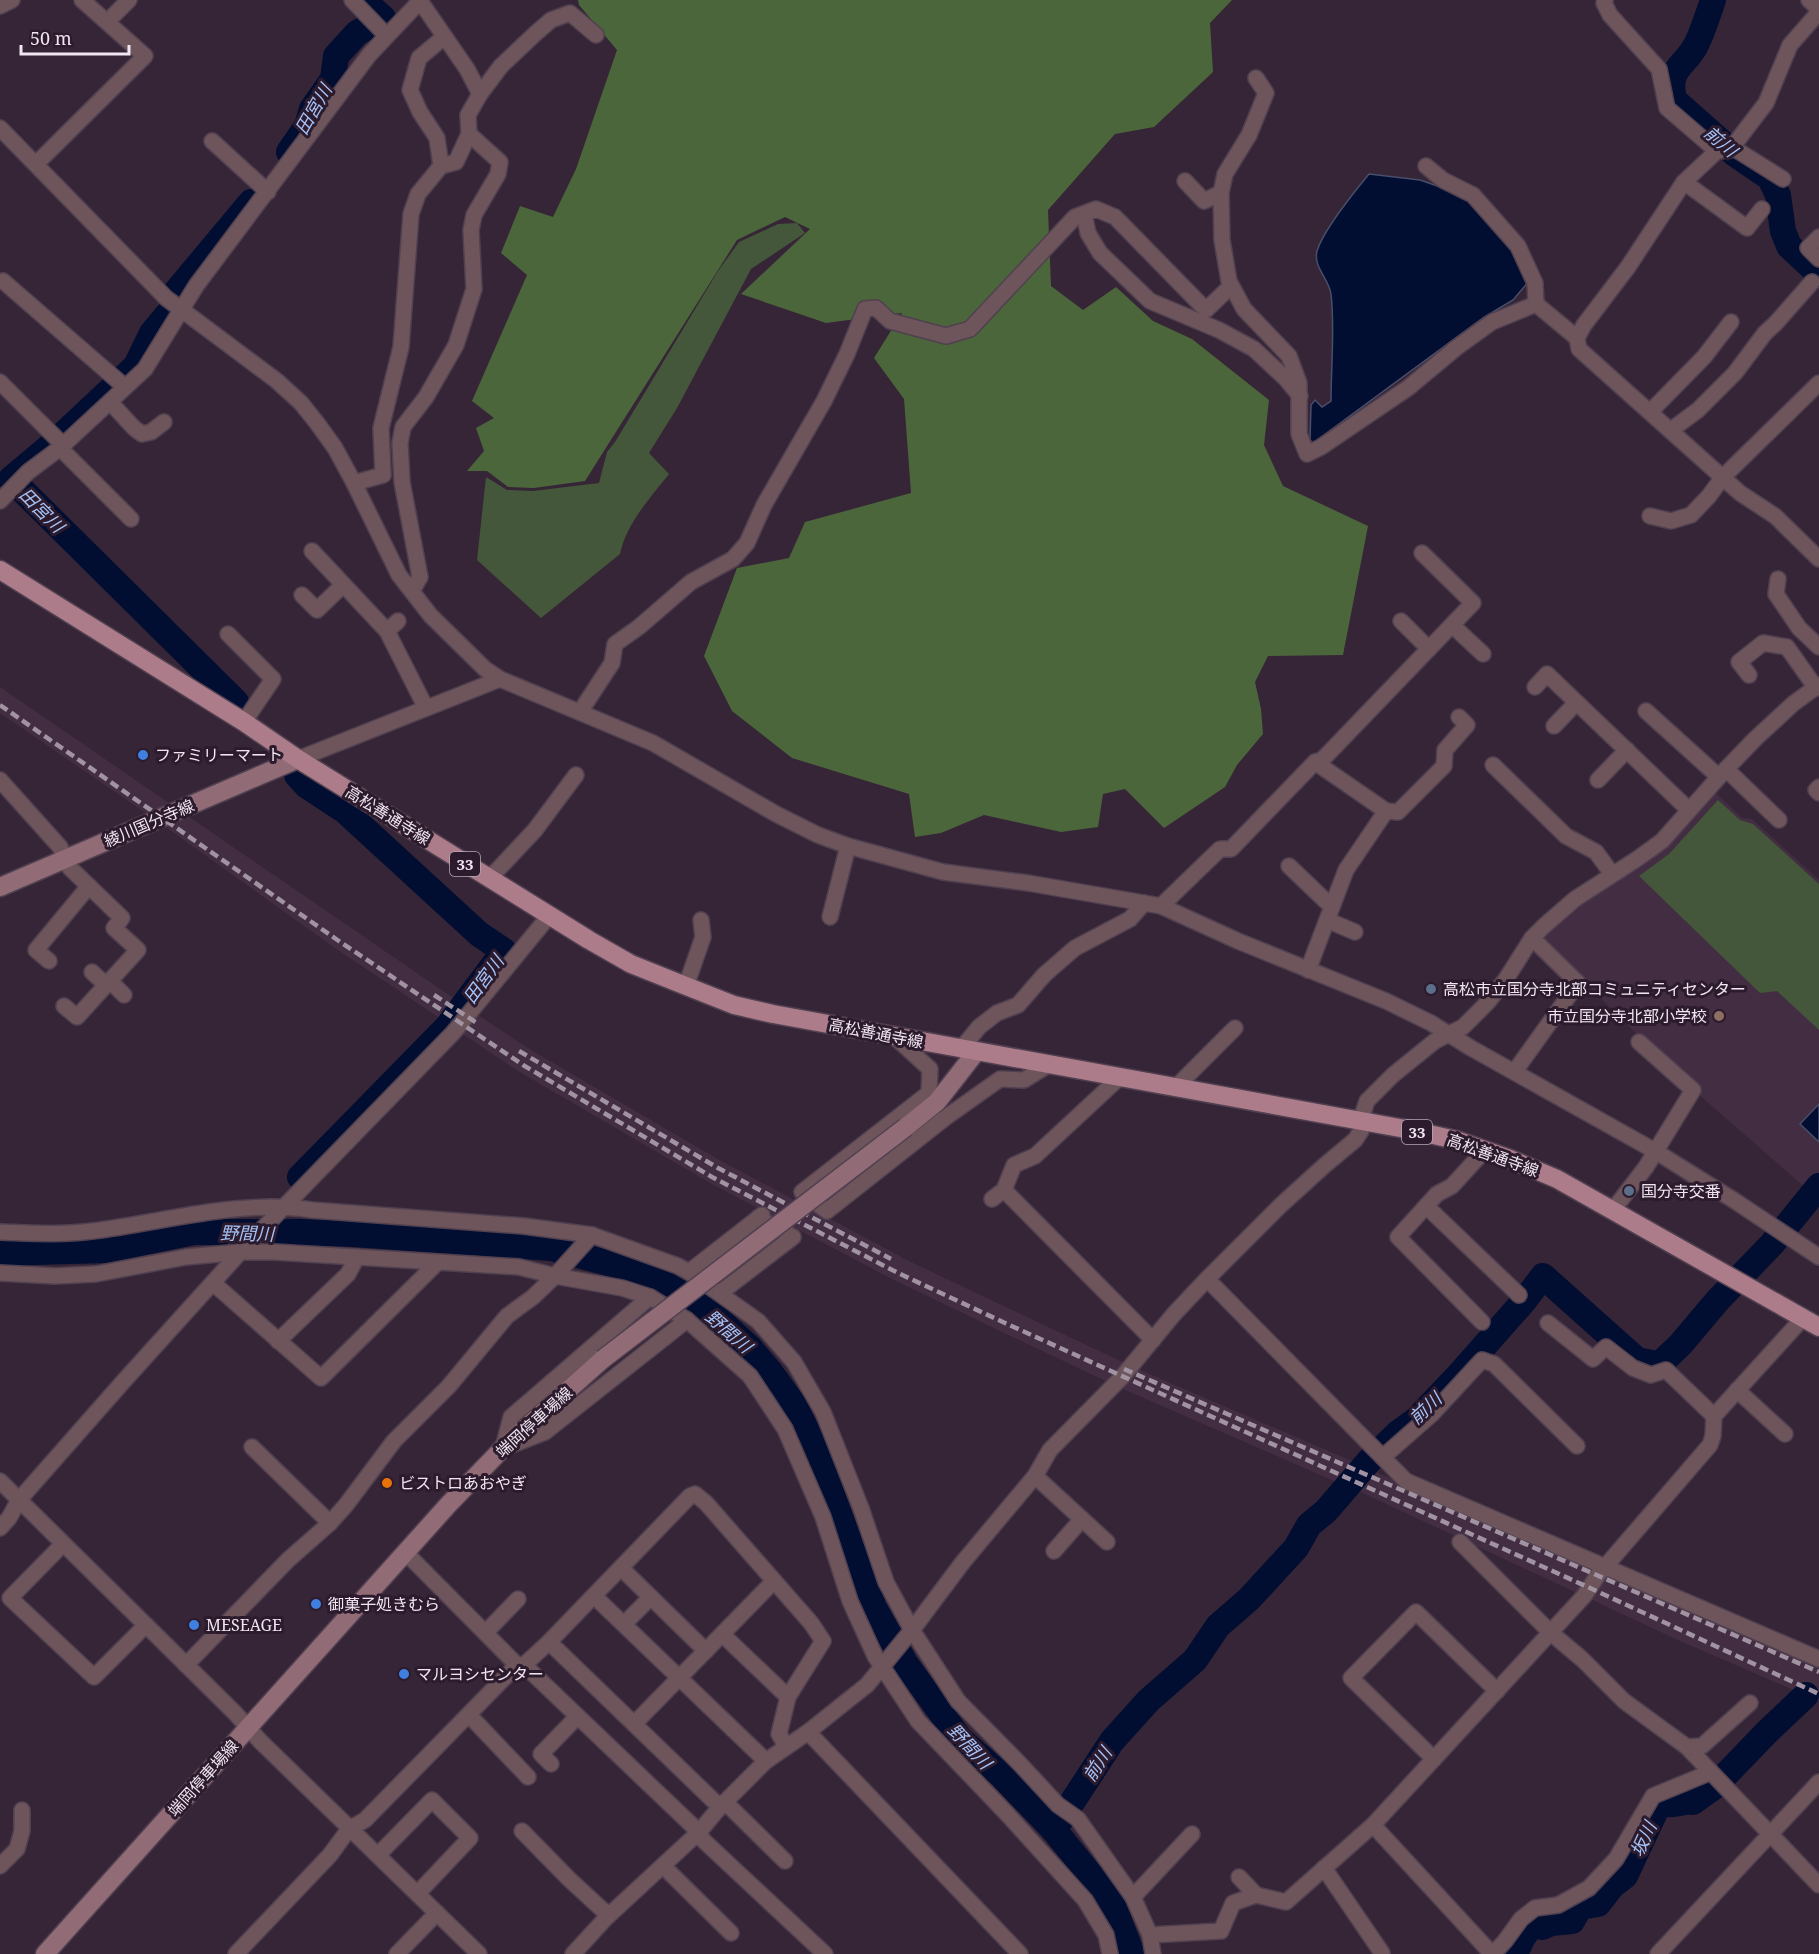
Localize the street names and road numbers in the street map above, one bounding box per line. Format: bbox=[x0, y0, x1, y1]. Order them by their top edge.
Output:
street label: 高松善通寺線 bbox=[341, 780, 435, 850]
street label: 綾川国分寺線 bbox=[101, 794, 197, 852]
road number: 33 bbox=[450, 852, 480, 876]
street label: 高松善通寺線 bbox=[827, 1013, 925, 1053]
road number: 33 bbox=[1402, 1120, 1432, 1144]
street label: 高松善通寺線 bbox=[1444, 1128, 1542, 1182]
street label: 端岡停車場線 bbox=[491, 1382, 577, 1462]
street label: 端岡停車場線 bbox=[163, 1735, 243, 1821]

